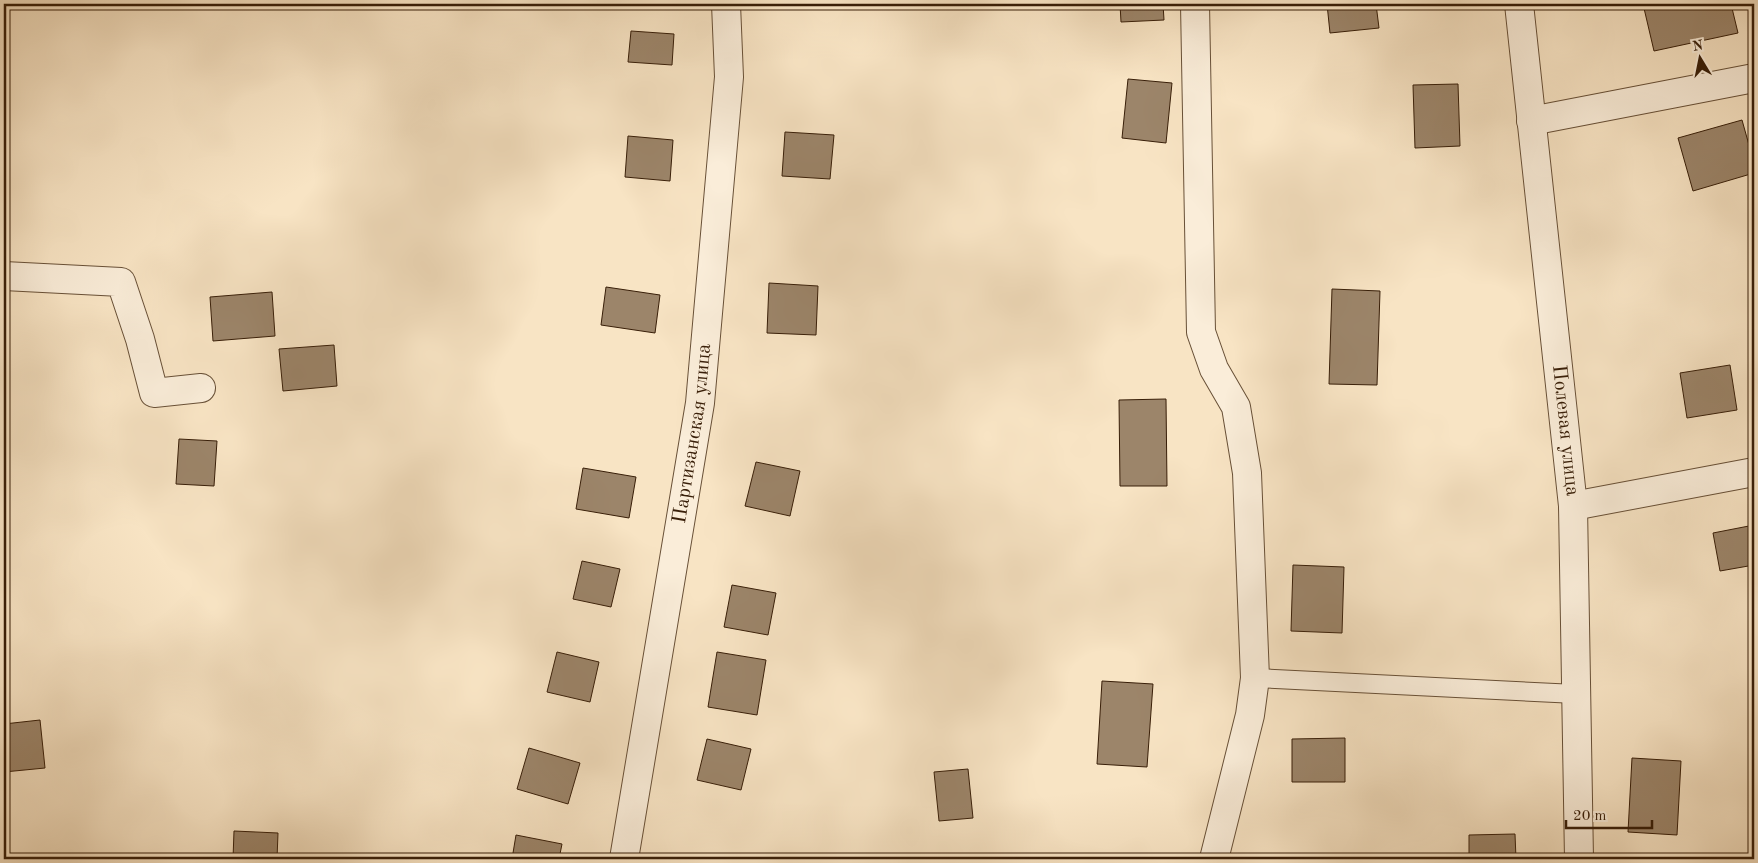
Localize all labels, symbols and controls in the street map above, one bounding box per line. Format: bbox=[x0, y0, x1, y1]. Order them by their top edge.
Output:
north arrow bbox=[1676, 32, 1726, 82]
text: N bbox=[1691, 38, 1705, 54]
street label: Партизанская улица bbox=[670, 343, 715, 525]
street label: Полевая улица bbox=[1548, 364, 1582, 497]
scale bar bbox=[1566, 798, 1652, 830]
text: 20 m bbox=[1573, 809, 1607, 824]

